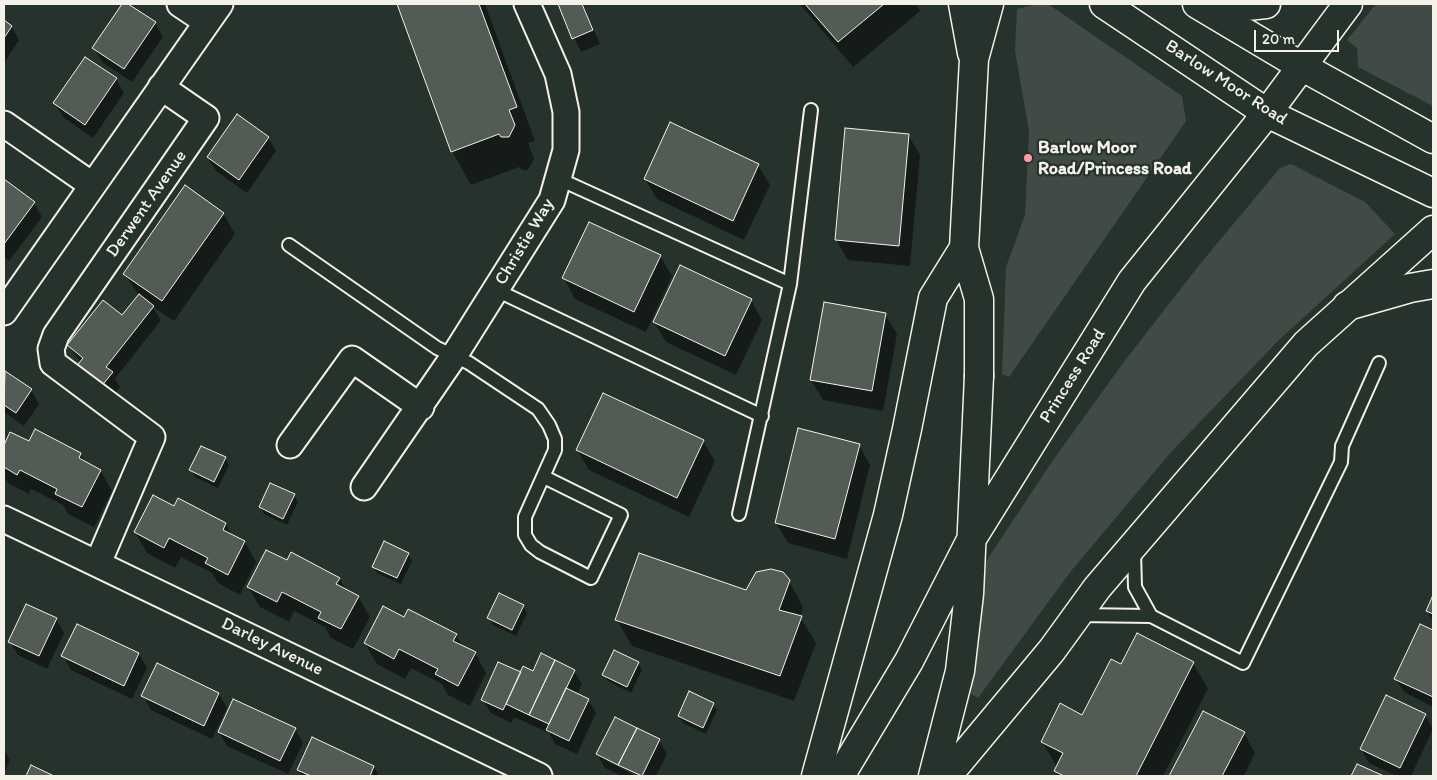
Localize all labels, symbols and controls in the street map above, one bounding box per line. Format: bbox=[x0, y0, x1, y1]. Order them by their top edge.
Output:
scale bar bbox=[1257, 20, 1342, 52]
text: 20 m bbox=[1262, 30, 1295, 48]
street label: Barlow Moor Road bbox=[1161, 35, 1291, 131]
place label: Barlow Moor Road/Princess Road bbox=[1038, 137, 1192, 180]
street label: Derwent Avenue bbox=[102, 146, 192, 262]
marker: Barlow Moor Road/Princess Road bbox=[1022, 152, 1034, 164]
street label: Christie Way bbox=[491, 195, 559, 289]
street label: Princess Road bbox=[1035, 325, 1111, 427]
street label: Darley Avenue bbox=[217, 613, 327, 681]

